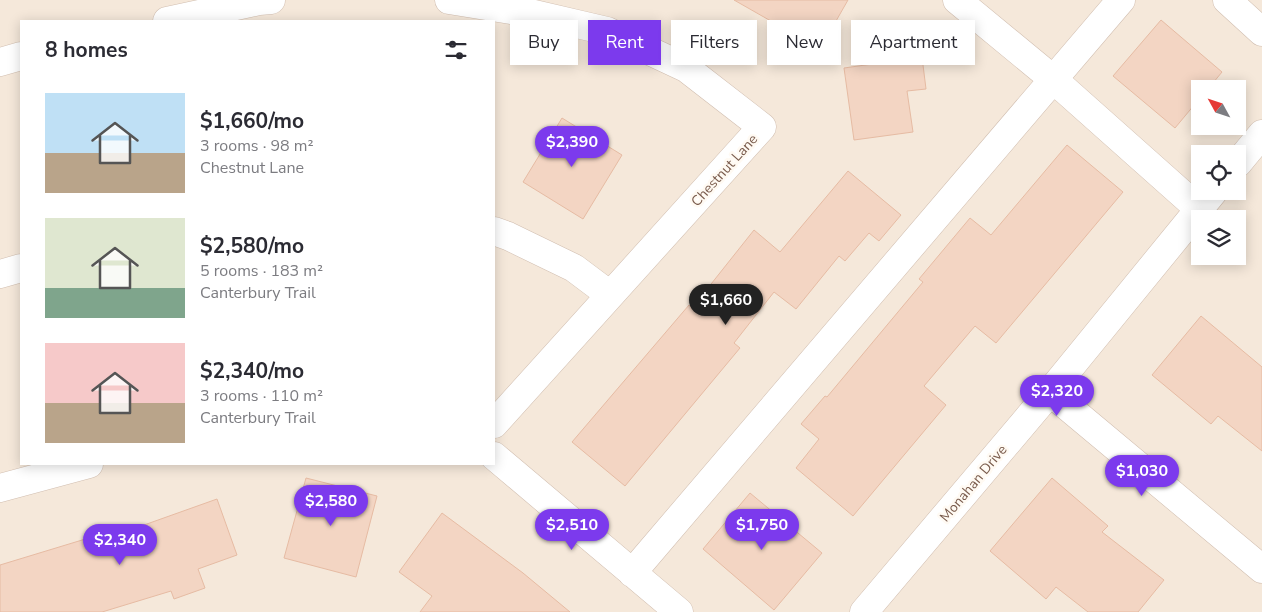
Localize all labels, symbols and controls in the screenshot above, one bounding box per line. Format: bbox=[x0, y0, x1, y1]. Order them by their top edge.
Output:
chip: Buy bbox=[510, 20, 578, 65]
chip: Rent bbox=[588, 20, 661, 65]
chip: Filters bbox=[671, 20, 757, 65]
chip: New bbox=[767, 20, 841, 65]
chip: Apartment bbox=[851, 20, 975, 65]
text: 8 homes bbox=[45, 36, 128, 64]
icon: filters bbox=[442, 36, 470, 64]
north arrow bbox=[1191, 80, 1246, 135]
map controls bbox=[1191, 80, 1246, 265]
text: $1,660/mo bbox=[200, 107, 304, 135]
icon: home bbox=[85, 113, 145, 173]
pin: $2,390 bbox=[531, 126, 613, 168]
street label: Chestnut Lane bbox=[687, 130, 762, 211]
text: $2,390 bbox=[546, 131, 598, 153]
text: 3 rooms · 98 m² bbox=[200, 135, 313, 157]
button: locate bbox=[1191, 145, 1246, 200]
text: Chestnut Lane bbox=[200, 157, 304, 179]
button: layers bbox=[1191, 210, 1246, 265]
text: $2,580/mo bbox=[200, 232, 304, 260]
icon: home bbox=[85, 238, 145, 298]
text: 5 rooms · 183 m² bbox=[200, 260, 323, 282]
text: Canterbury Trail bbox=[200, 282, 316, 304]
pin: $1,660 bbox=[685, 284, 767, 326]
text: $1,660 bbox=[700, 289, 752, 311]
text: $2,340/mo bbox=[200, 357, 304, 385]
icon: home bbox=[85, 363, 145, 423]
pin: $2,320 bbox=[1016, 374, 1098, 417]
text: $2,320 bbox=[1031, 380, 1083, 402]
text: 3 rooms · 110 m² bbox=[200, 385, 323, 407]
text: Canterbury Trail bbox=[200, 407, 316, 429]
street label: Monahan Drive bbox=[935, 441, 1011, 526]
pin: $1,030 bbox=[1101, 454, 1183, 497]
text: $1,030 bbox=[1116, 460, 1168, 482]
pin: $2,580 bbox=[290, 484, 372, 527]
text: $2,580 bbox=[305, 490, 357, 512]
pin: $2,510 bbox=[531, 508, 613, 551]
pin: $1,750 bbox=[721, 508, 803, 551]
text: $2,510 bbox=[546, 514, 598, 536]
text: $1,750 bbox=[736, 514, 788, 536]
pin: $2,340 bbox=[79, 524, 161, 566]
text: $2,340 bbox=[94, 529, 146, 551]

